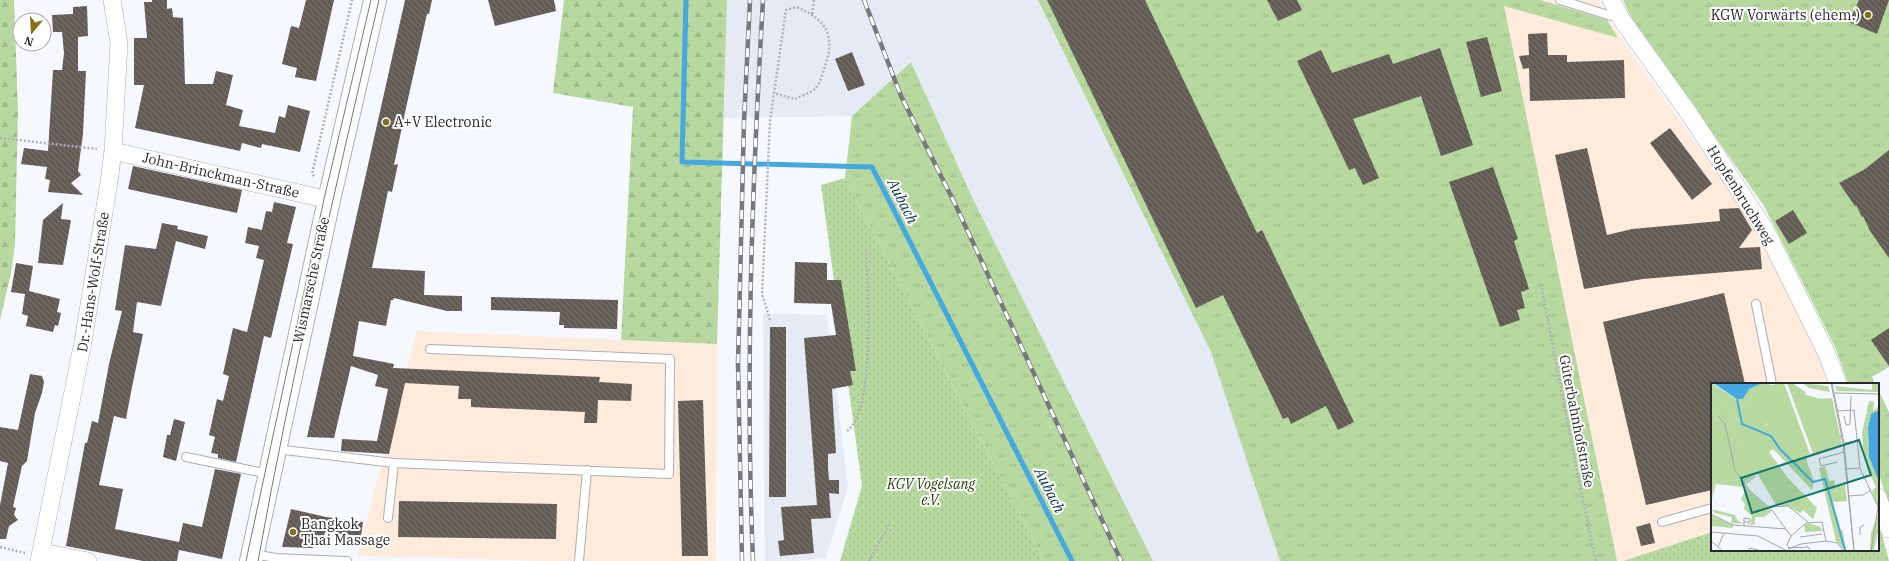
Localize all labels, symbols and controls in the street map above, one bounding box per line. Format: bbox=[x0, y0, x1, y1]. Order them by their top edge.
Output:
place label: KGW Vorwärts (ehem.) bbox=[1711, 6, 1860, 24]
marker: KGW Vorwärts (ehem.) bbox=[1863, 10, 1873, 20]
north arrow bbox=[12, 12, 52, 52]
text: N bbox=[22, 33, 35, 50]
place label: A+V Electronic bbox=[394, 113, 492, 131]
marker: A+V Electronic bbox=[381, 117, 391, 127]
street label: Hopfenbruchweg bbox=[1703, 142, 1779, 248]
street label: John-Brinckman-Straße bbox=[141, 148, 301, 202]
water label: Aubach bbox=[883, 174, 923, 228]
street label: Dr.-Hans-Wolf-Straße bbox=[73, 211, 113, 353]
street label: Wismarsche Straße bbox=[289, 215, 333, 345]
street label: Güterbahnhofstraße bbox=[1555, 353, 1599, 489]
inset map bbox=[1711, 383, 1879, 551]
water label: Aubach bbox=[1030, 463, 1070, 517]
park label: KGV Vogelsang e.V. bbox=[886, 475, 975, 509]
place label: Bangkok Thai Massage bbox=[301, 515, 390, 549]
marker: Bangkok Thai Massage bbox=[288, 527, 298, 537]

